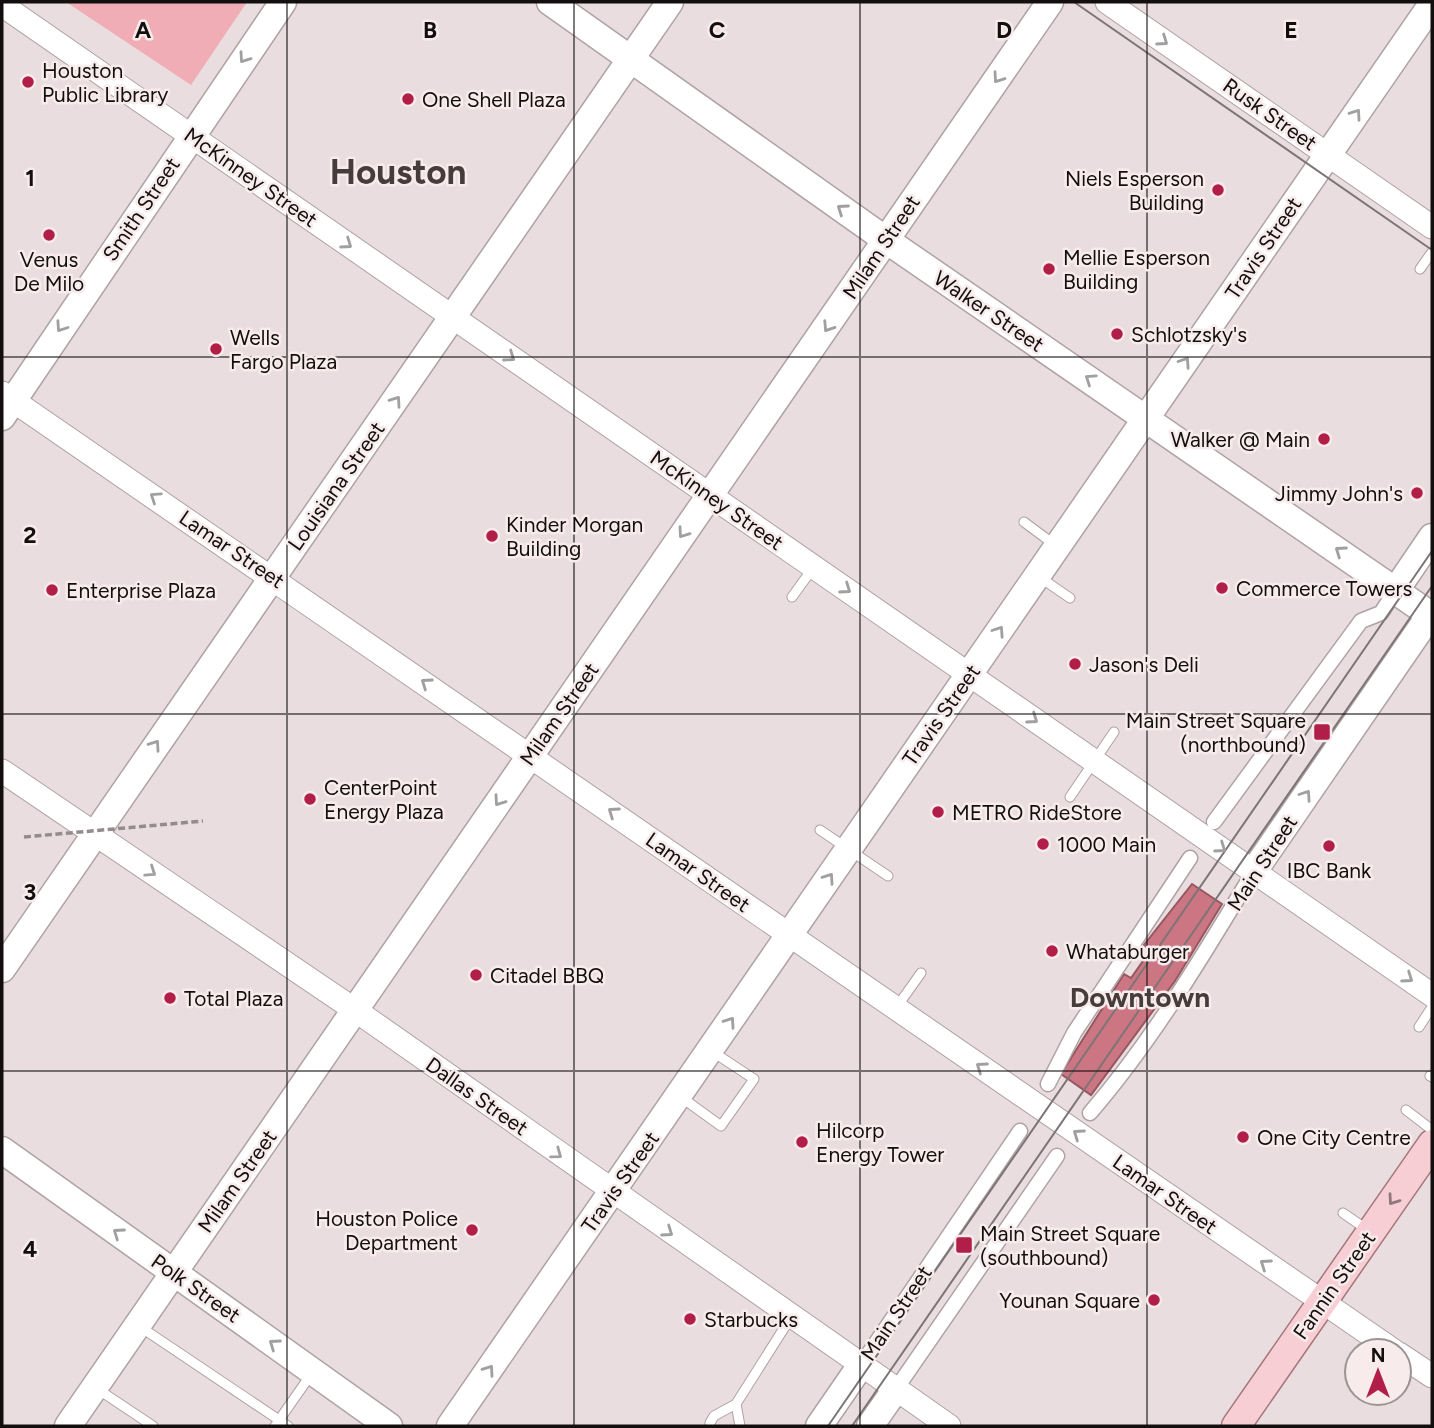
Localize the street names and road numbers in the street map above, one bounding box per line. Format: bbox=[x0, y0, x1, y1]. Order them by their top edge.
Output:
street label: Rusk Street bbox=[1218, 73, 1322, 155]
street label: McKinney Street bbox=[180, 122, 322, 232]
street label: Smith Street bbox=[97, 153, 185, 265]
street label: Milam Street bbox=[837, 190, 925, 304]
street label: Travis Street bbox=[1220, 192, 1306, 304]
street label: Walker Street bbox=[929, 265, 1049, 357]
street label: Louisiana Street bbox=[282, 417, 390, 555]
street label: McKinney Street bbox=[646, 445, 788, 555]
street label: Lamar Street bbox=[175, 505, 289, 593]
street label: Milam Street bbox=[514, 658, 604, 770]
street label: Travis Street bbox=[897, 660, 985, 770]
street label: Main Street bbox=[1222, 810, 1302, 916]
street label: Lamar Street bbox=[641, 827, 755, 917]
street label: Dallas Street bbox=[421, 1052, 533, 1140]
street label: Milam Street bbox=[192, 1125, 282, 1237]
street label: Travis Street bbox=[576, 1127, 664, 1237]
street label: Lamar Street bbox=[1108, 1149, 1222, 1239]
street label: Fannin Street bbox=[1288, 1226, 1380, 1344]
street label: Polk Street bbox=[147, 1248, 245, 1328]
street label: Main Street bbox=[855, 1261, 937, 1365]

